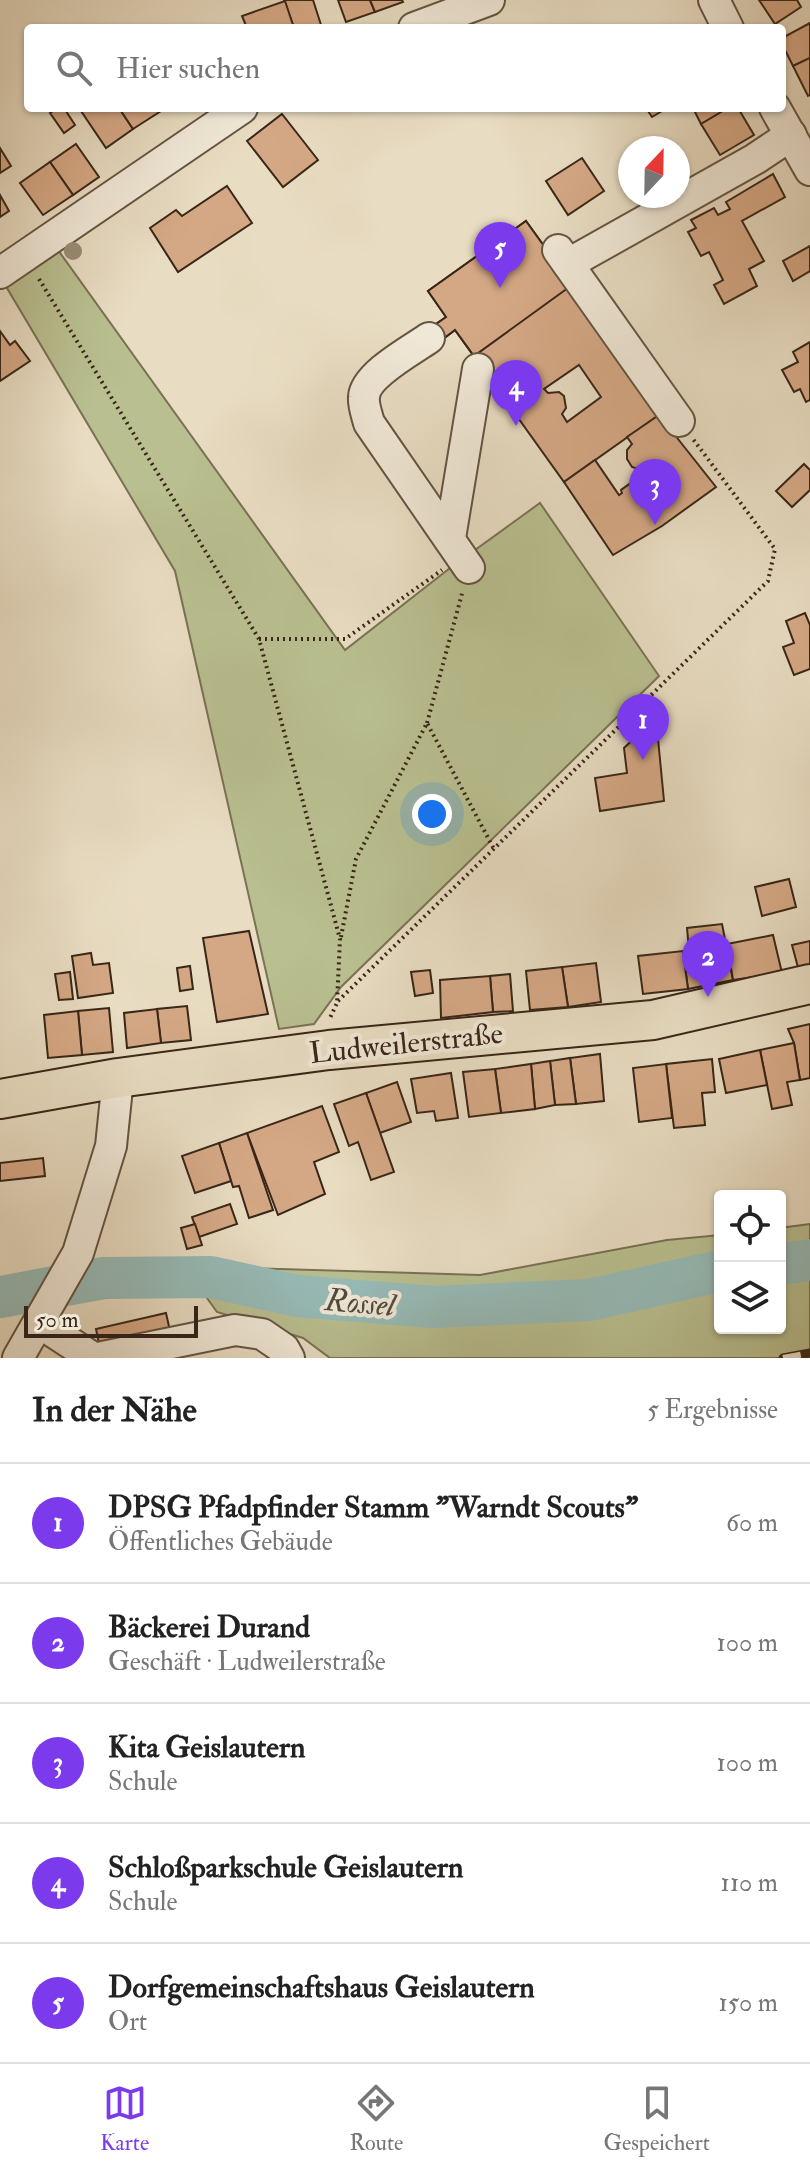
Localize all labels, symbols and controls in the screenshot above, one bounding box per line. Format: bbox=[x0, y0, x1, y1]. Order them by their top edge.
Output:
search box bbox=[24, 24, 786, 112]
icon: search bbox=[52, 46, 96, 90]
text: Hier suchen bbox=[116, 50, 260, 87]
north arrow bbox=[618, 136, 690, 208]
pin: 5 bbox=[474, 222, 526, 288]
pin: 4 bbox=[490, 360, 542, 426]
pin: 3 bbox=[629, 459, 681, 525]
pin: 1 bbox=[617, 694, 669, 760]
your location bbox=[412, 794, 452, 834]
pin: 2 bbox=[682, 931, 734, 997]
street label: Ludweilerstraße bbox=[308, 1015, 505, 1072]
map controls bbox=[714, 1190, 786, 1334]
button: locate bbox=[714, 1190, 786, 1262]
button: layers bbox=[714, 1262, 786, 1334]
water label: Rossel bbox=[322, 1280, 399, 1326]
scale bar bbox=[24, 1302, 198, 1338]
text: 50 m bbox=[36, 1306, 78, 1334]
text: In der Nähe bbox=[32, 1389, 197, 1432]
text: 5 Ergebnisse bbox=[647, 1394, 778, 1426]
text: DPSG Pfadpfinder Stamm "Warndt Scouts" bbox=[108, 1489, 638, 1526]
text: 1 bbox=[53, 1507, 63, 1539]
text: 60 m bbox=[726, 1507, 778, 1539]
text: Öffentliches Gebäude bbox=[108, 1526, 333, 1558]
text: Bäckerei Durand bbox=[108, 1609, 310, 1646]
text: 2 bbox=[51, 1627, 65, 1659]
text: 100 m bbox=[717, 1627, 778, 1659]
text: Geschäft · Ludweilerstraße bbox=[108, 1646, 386, 1678]
text: Kita Geislautern bbox=[108, 1729, 305, 1766]
text: 3 bbox=[53, 1747, 63, 1779]
text: 100 m bbox=[717, 1747, 778, 1779]
text: Schule bbox=[108, 1766, 177, 1798]
text: Schloßparkschule Geislautern bbox=[108, 1849, 463, 1886]
text: 4 bbox=[51, 1867, 65, 1899]
text: 110 m bbox=[721, 1867, 778, 1899]
text: Schule bbox=[108, 1886, 177, 1918]
text: Dorfgemeinschaftshaus Geislautern bbox=[108, 1969, 535, 2006]
text: 5 bbox=[52, 1987, 64, 2019]
text: 150 m bbox=[719, 1987, 778, 2019]
text: Ort bbox=[108, 2006, 147, 2038]
tab: Karte bbox=[100, 2081, 149, 2157]
tab: Route bbox=[349, 2081, 403, 2157]
tab: Gespeichert bbox=[604, 2081, 710, 2157]

